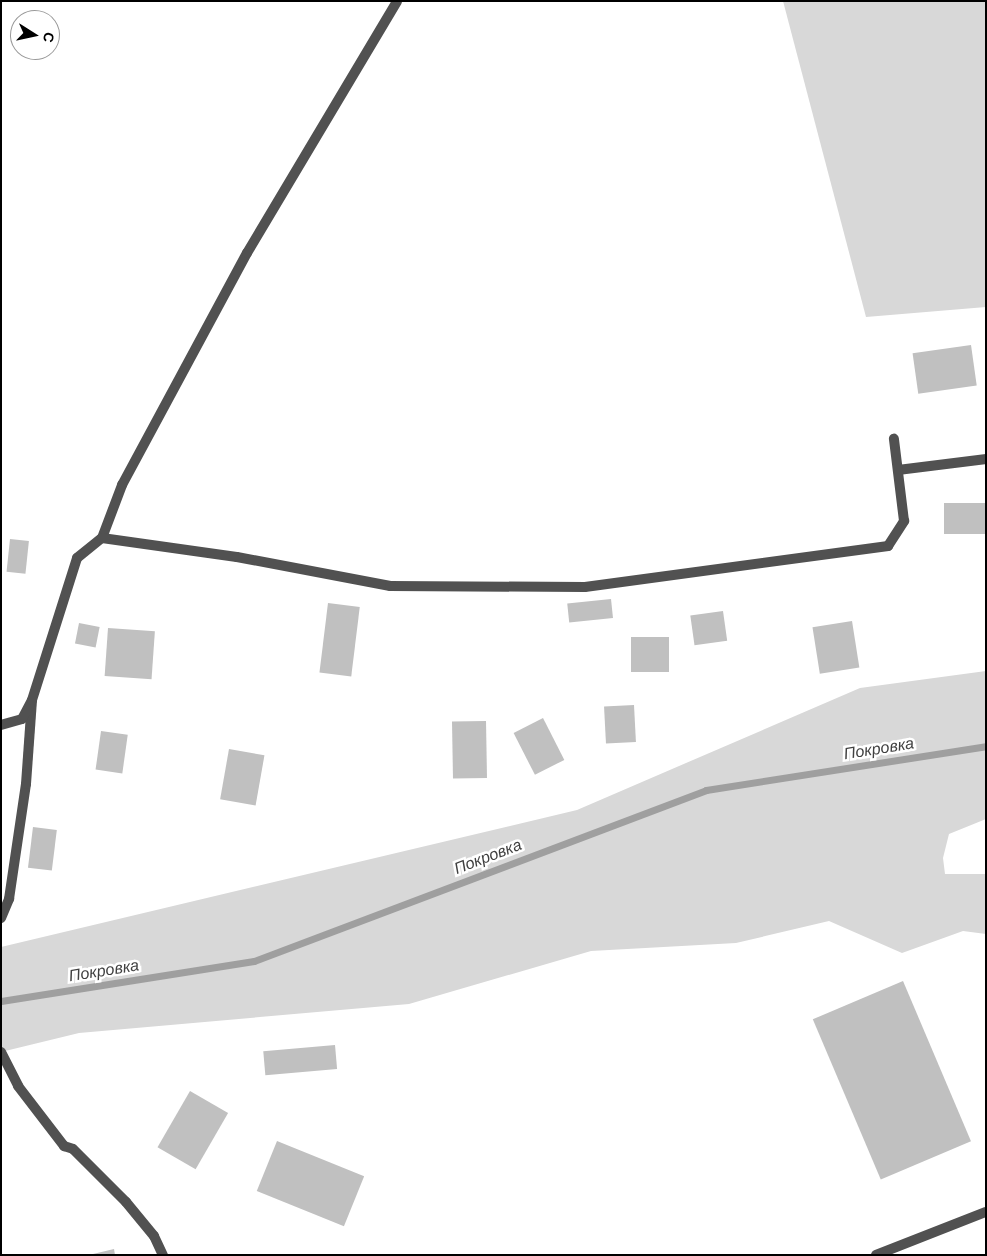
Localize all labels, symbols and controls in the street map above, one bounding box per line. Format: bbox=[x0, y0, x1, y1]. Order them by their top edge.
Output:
north arrow bbox=[10, 10, 60, 60]
text: С bbox=[39, 31, 59, 44]
water label: Покровка bbox=[843, 734, 915, 764]
water label: Покровка bbox=[452, 835, 524, 879]
water label: Покровка bbox=[68, 956, 140, 986]

